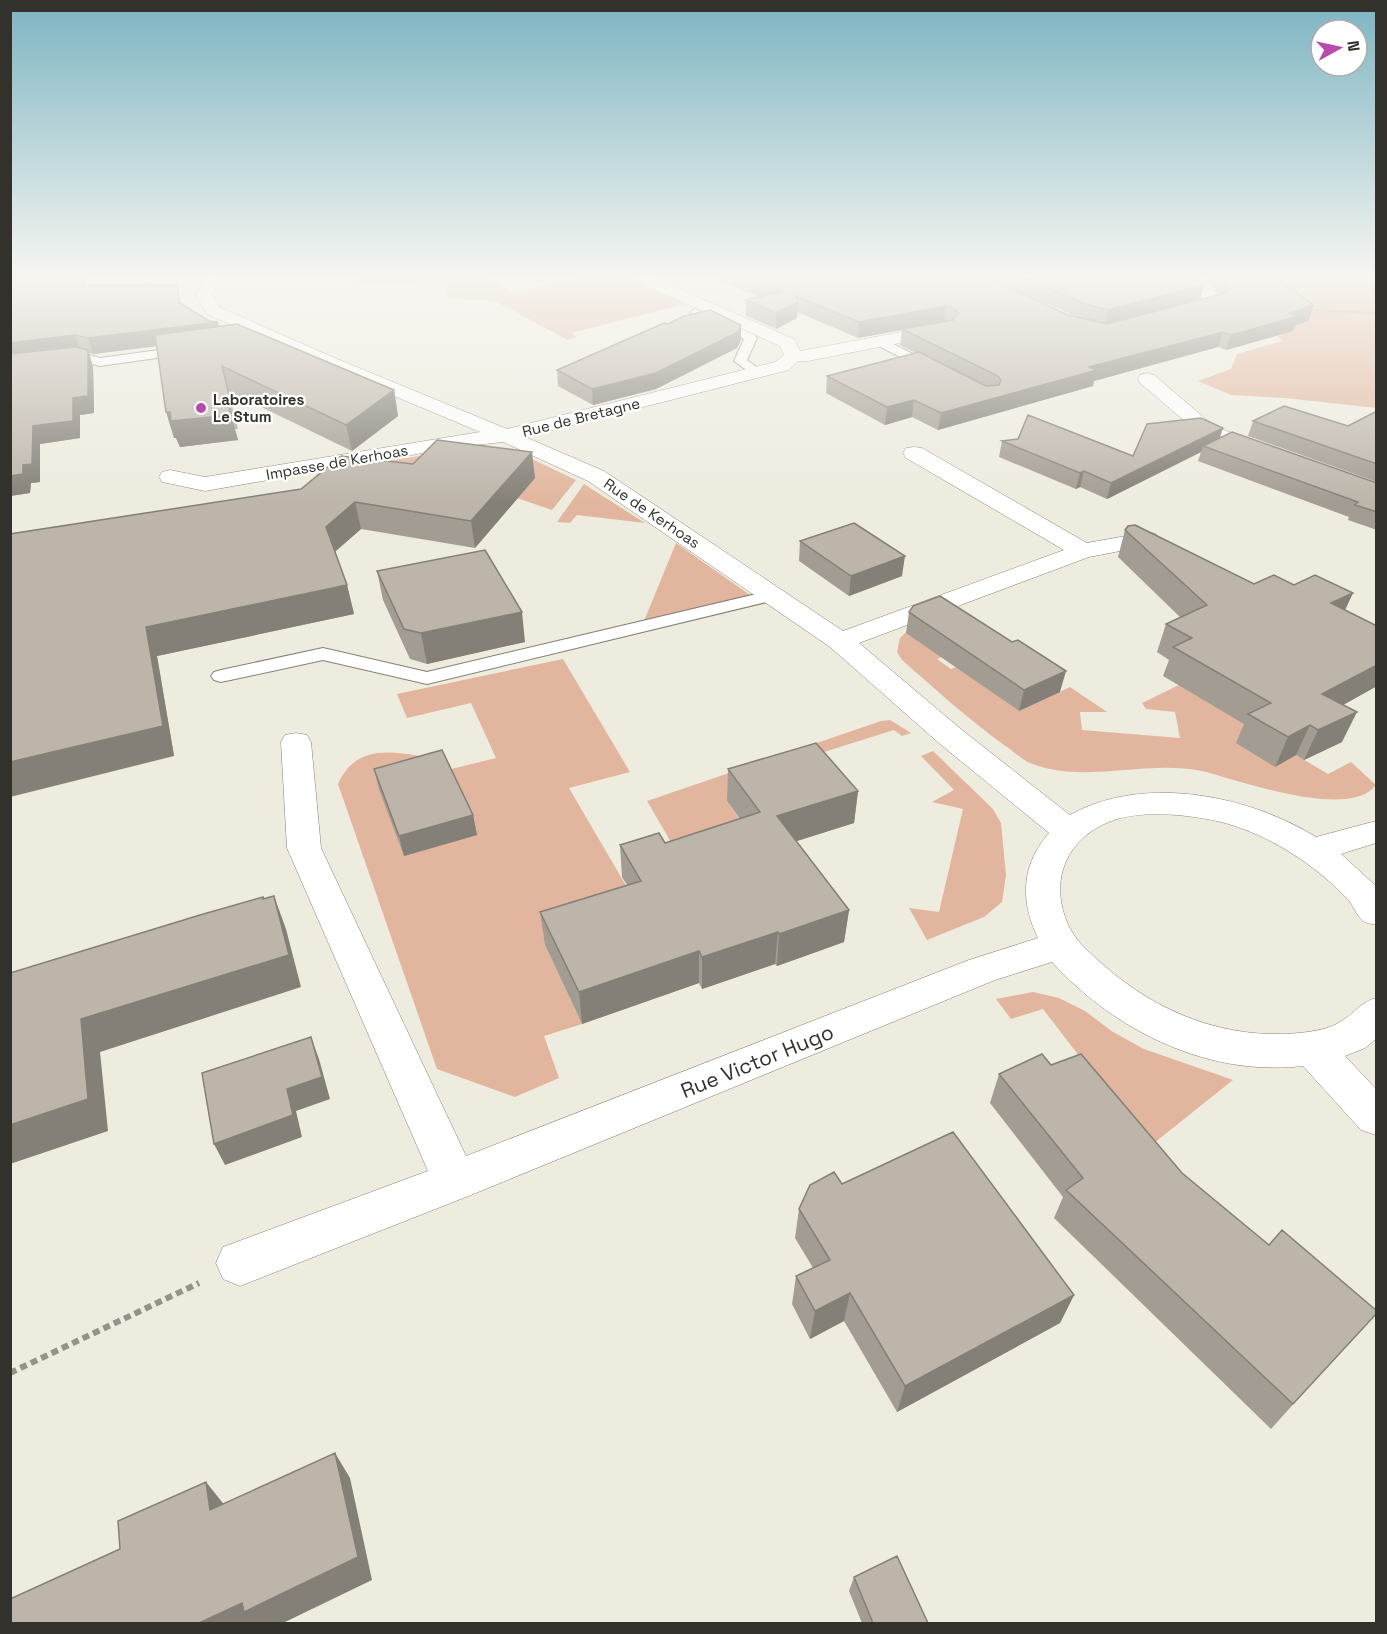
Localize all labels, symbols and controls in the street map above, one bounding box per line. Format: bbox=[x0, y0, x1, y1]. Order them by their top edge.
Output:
north arrow bbox=[1309, 18, 1369, 78]
text: N bbox=[1342, 39, 1365, 53]
place label: Laboratoires Le Stum bbox=[213, 390, 305, 426]
street label: Rue de Bretagne bbox=[520, 393, 642, 441]
marker: Laboratoires Le Stum bbox=[194, 401, 208, 415]
street label: Impasse de Kerhoas bbox=[264, 440, 410, 484]
street label: Rue de Kerhoas bbox=[600, 474, 704, 552]
street label: Rue Victor Hugo bbox=[677, 1018, 837, 1104]

